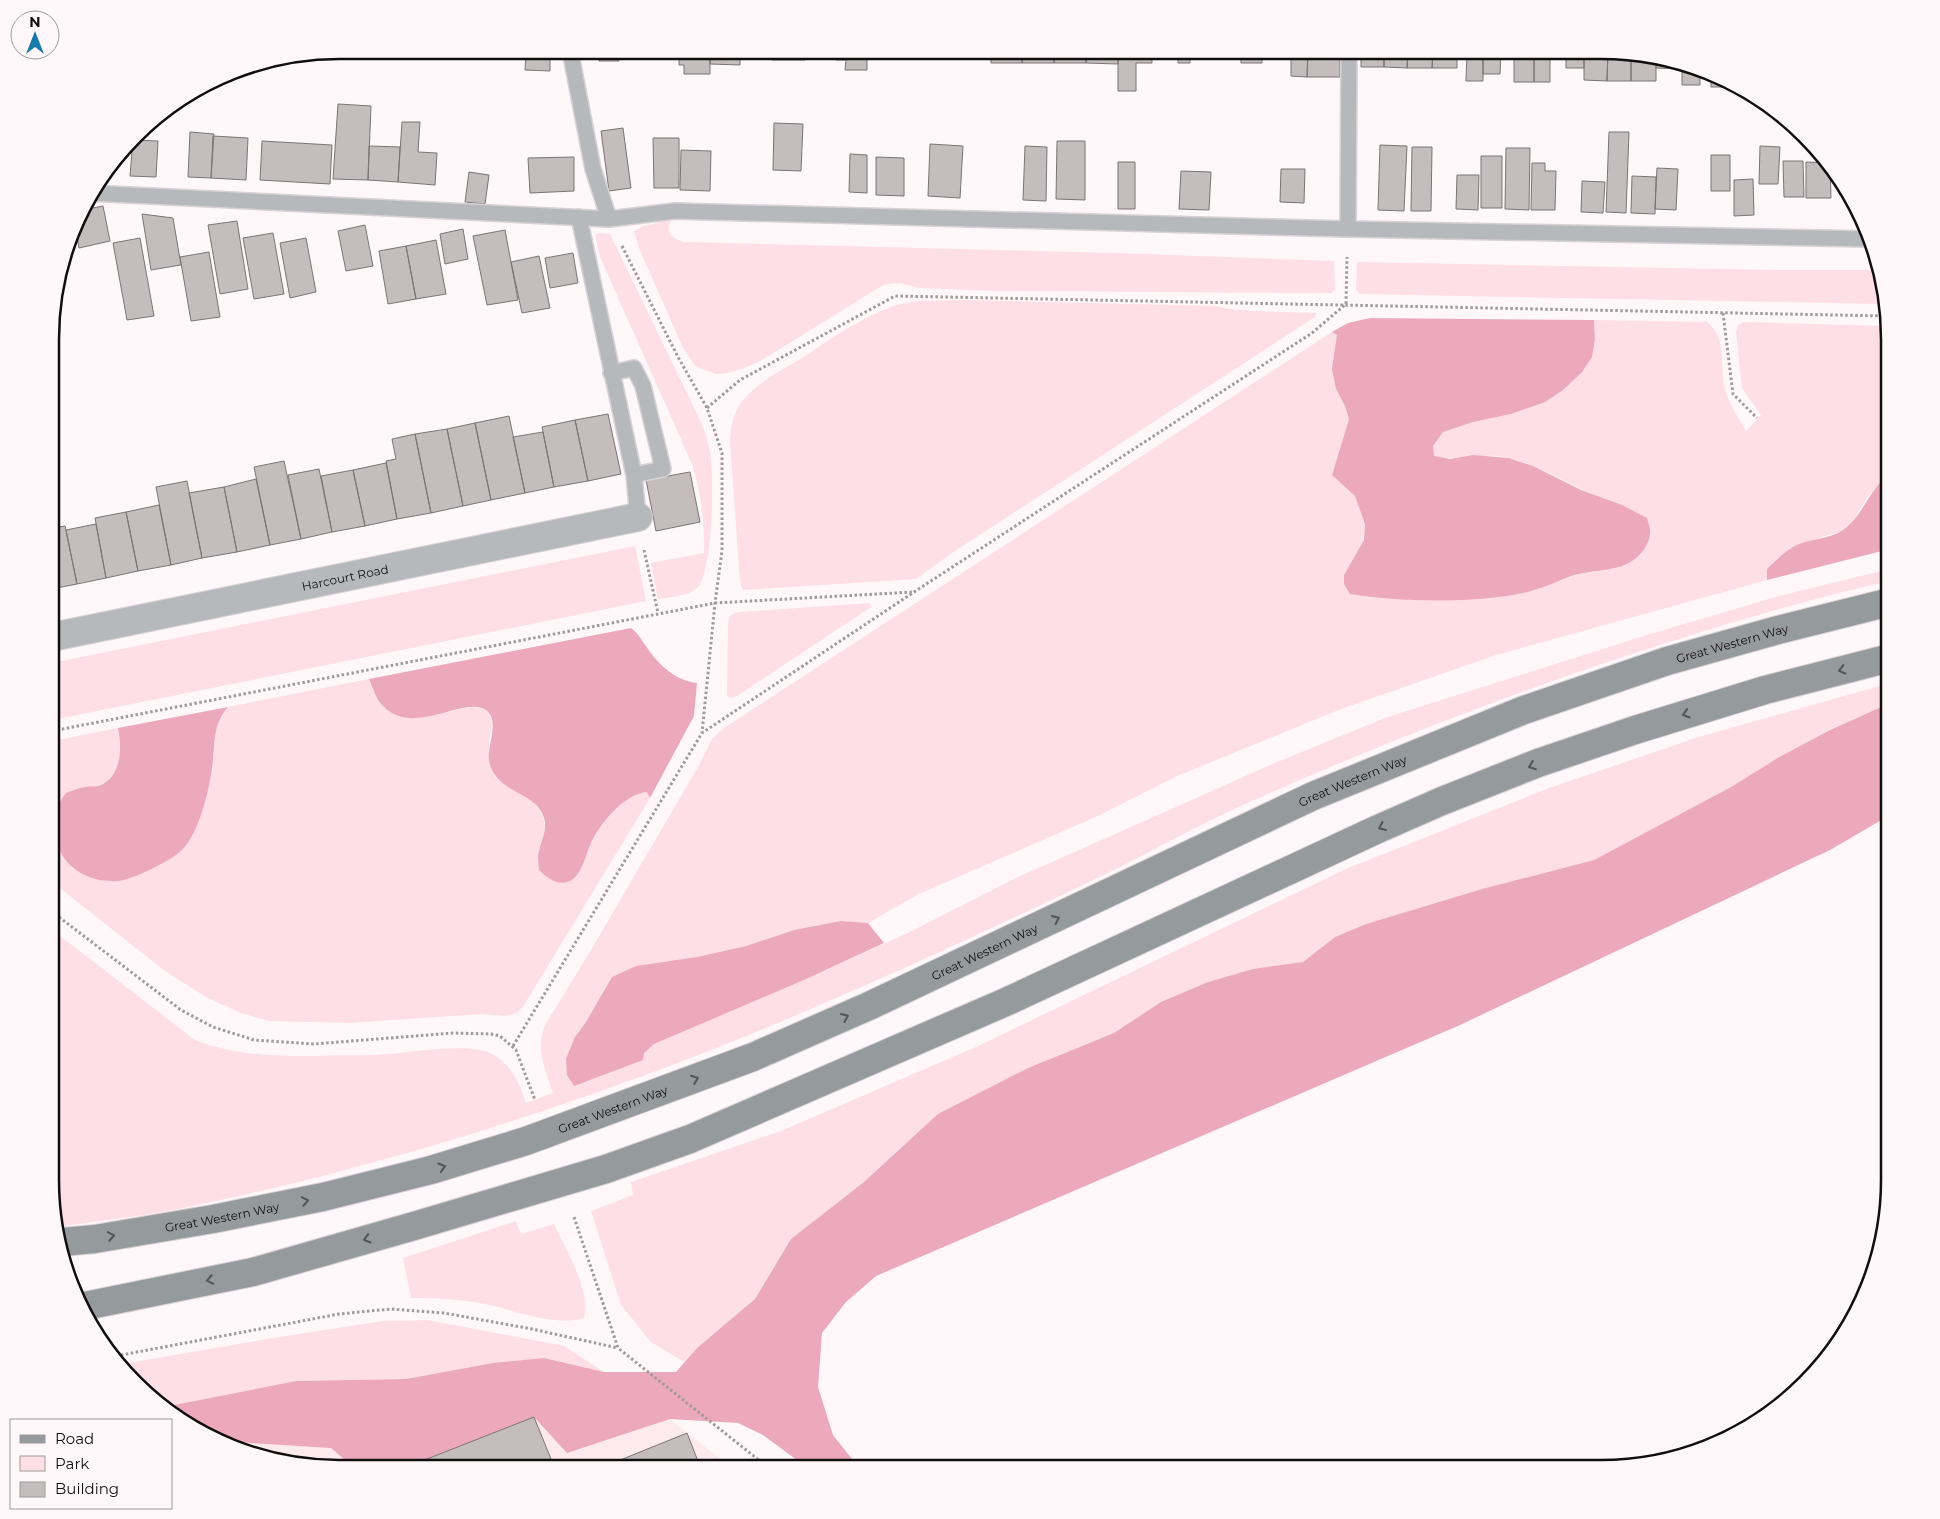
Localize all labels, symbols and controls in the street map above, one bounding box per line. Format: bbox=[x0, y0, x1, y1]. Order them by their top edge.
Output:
north arrow bbox=[10, 10, 60, 60]
text: N bbox=[29, 13, 41, 31]
street label: Harcourt Road bbox=[300, 561, 390, 593]
street label: Great Western Way bbox=[1674, 620, 1790, 666]
one-way arrow bbox=[1838, 664, 1847, 675]
one-way arrow bbox=[1682, 708, 1691, 718]
street label: Great Western Way bbox=[1296, 751, 1409, 809]
one-way arrow bbox=[1528, 760, 1537, 770]
one-way arrow bbox=[1378, 821, 1387, 832]
one-way arrow bbox=[1050, 915, 1059, 925]
street label: Great Western Way bbox=[929, 920, 1040, 983]
one-way arrow bbox=[840, 1012, 849, 1023]
one-way arrow bbox=[690, 1074, 698, 1084]
street label: Great Western Way bbox=[556, 1082, 670, 1136]
one-way arrow bbox=[437, 1162, 446, 1172]
one-way arrow bbox=[300, 1196, 309, 1207]
street label: Great Western Way bbox=[164, 1198, 281, 1235]
one-way arrow bbox=[106, 1232, 115, 1242]
one-way arrow bbox=[364, 1234, 372, 1244]
one-way arrow bbox=[206, 1274, 215, 1285]
legend bbox=[10, 1419, 172, 1509]
text: Road bbox=[55, 1429, 94, 1448]
text: Park bbox=[55, 1454, 89, 1473]
text: Building bbox=[55, 1479, 119, 1498]

